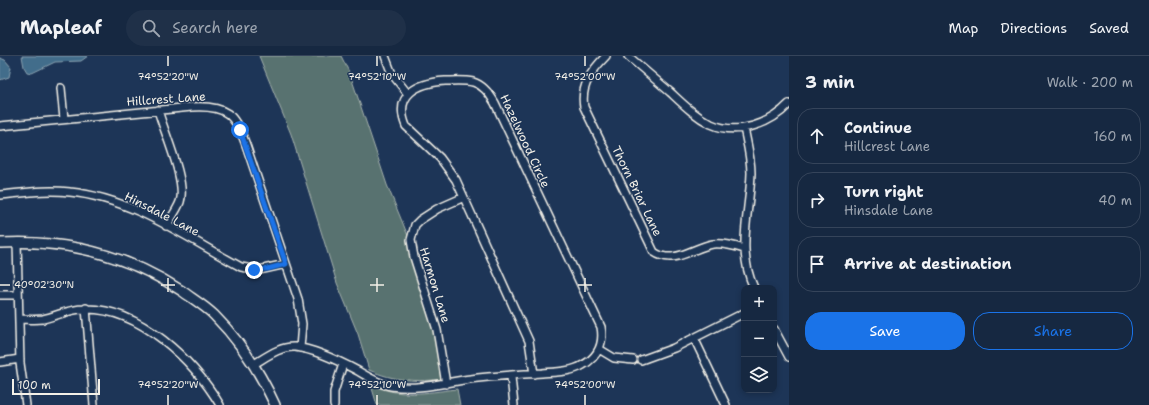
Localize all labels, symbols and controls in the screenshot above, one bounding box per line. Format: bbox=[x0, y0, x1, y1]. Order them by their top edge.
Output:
search box bbox=[126, 10, 406, 46]
text: Mapleaf bbox=[20, 15, 102, 40]
icon: search bbox=[140, 17, 162, 39]
text: Search here bbox=[172, 18, 258, 38]
text: Map bbox=[949, 19, 979, 37]
text: Directions bbox=[1001, 19, 1067, 37]
text: Saved bbox=[1089, 19, 1129, 37]
text: 74°52'20"W bbox=[137, 70, 199, 83]
text: 74°52'10"W bbox=[348, 70, 407, 83]
text: 74°52'00"W bbox=[554, 70, 616, 83]
text: 3 min bbox=[805, 71, 855, 93]
text: Walk · 200 m bbox=[1047, 74, 1133, 91]
street label: Hillcrest Lane bbox=[126, 88, 206, 110]
street label: Hazelwood Circle bbox=[496, 92, 554, 190]
text: Continue bbox=[844, 118, 912, 138]
route start bbox=[231, 121, 249, 139]
icon: ahead bbox=[806, 125, 828, 147]
text: 160 m bbox=[1094, 128, 1132, 145]
text: Hillcrest Lane bbox=[844, 138, 930, 155]
street label: Thorn Briar Lane bbox=[608, 143, 666, 239]
text: Turn right bbox=[844, 182, 924, 202]
street label: Hinsdale Lane bbox=[122, 188, 202, 240]
icon: right bbox=[806, 189, 828, 211]
text: 40 m bbox=[1098, 192, 1132, 209]
text: Hinsdale Lane bbox=[844, 202, 933, 219]
street label: Harmon Lane bbox=[416, 245, 454, 325]
icon: arrive bbox=[806, 253, 828, 275]
text: Arrive at destination bbox=[844, 254, 1012, 274]
route end bbox=[245, 261, 263, 279]
text: 40°02'30"N bbox=[14, 278, 74, 291]
map controls bbox=[741, 285, 777, 393]
button: + bbox=[741, 285, 777, 321]
button: Save bbox=[805, 312, 965, 350]
button: Share bbox=[973, 312, 1133, 350]
button: − bbox=[741, 321, 777, 357]
button: layers bbox=[741, 357, 777, 393]
scale bar bbox=[12, 377, 100, 396]
text: 100 m bbox=[18, 378, 51, 393]
text: 74°52'20"W bbox=[137, 378, 199, 391]
text: 74°52'10"W bbox=[348, 378, 407, 391]
text: 74°52'00"W bbox=[554, 378, 616, 391]

